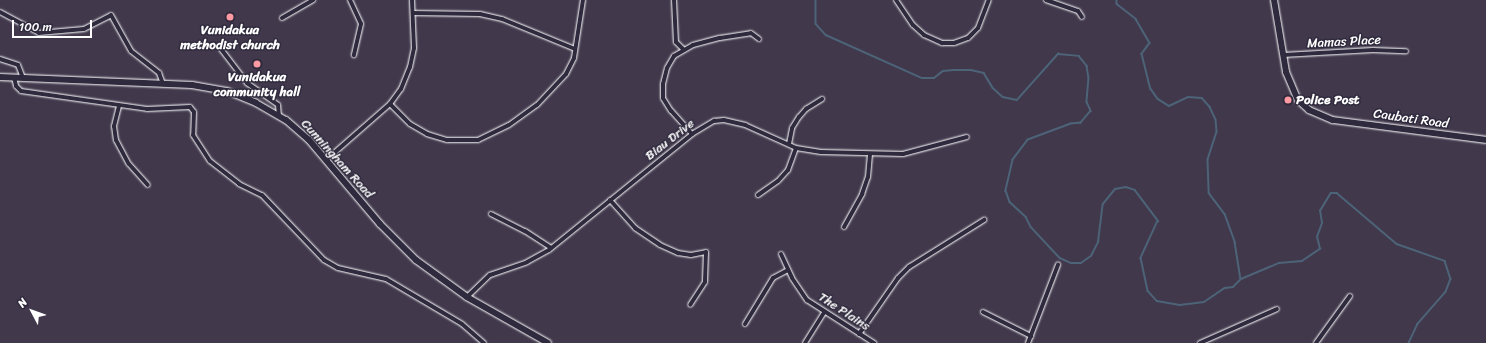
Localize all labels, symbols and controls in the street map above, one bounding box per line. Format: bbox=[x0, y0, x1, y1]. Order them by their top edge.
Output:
scale bar bbox=[14, 12, 94, 38]
marker: Vunidakua methodist church bbox=[225, 12, 235, 22]
text: 100 m bbox=[19, 16, 52, 38]
place label: Vunidakua methodist church bbox=[180, 23, 280, 54]
street label: Mamas Place bbox=[1306, 32, 1382, 52]
marker: Vunidakua community hall bbox=[252, 59, 262, 69]
place label: Vunidakua community hall bbox=[213, 70, 301, 101]
place label: Police Post bbox=[1296, 92, 1360, 108]
marker: Police Post bbox=[1283, 95, 1293, 105]
street label: Caubati Road bbox=[1372, 106, 1450, 132]
street label: Cunningham Road bbox=[297, 116, 377, 202]
street label: Biau Drive bbox=[642, 116, 698, 164]
street label: The Plains bbox=[815, 290, 873, 334]
north arrow bbox=[12, 291, 52, 331]
text: N bbox=[13, 294, 32, 312]

